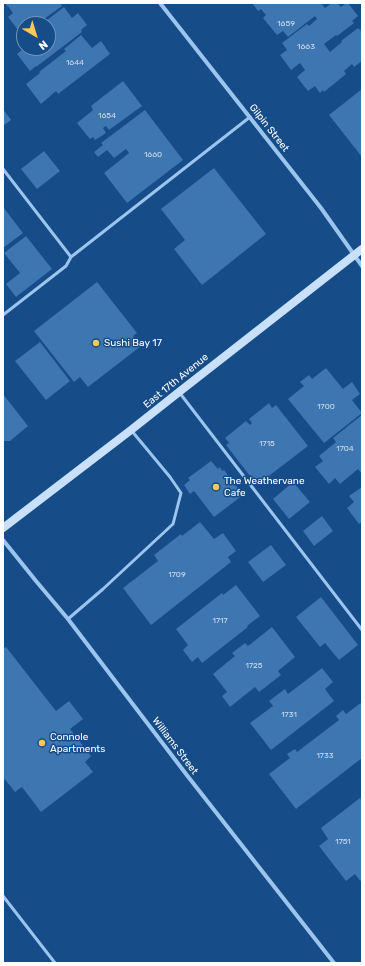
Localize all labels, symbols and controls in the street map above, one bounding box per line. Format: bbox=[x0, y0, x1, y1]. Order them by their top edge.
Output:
north arrow bbox=[16, 16, 56, 56]
house number: 1659 bbox=[277, 19, 295, 29]
text: N bbox=[36, 37, 50, 53]
house number: 1663 bbox=[297, 42, 315, 52]
house number: 1644 bbox=[66, 58, 84, 68]
street label: Gilpin Street bbox=[247, 102, 291, 154]
house number: 1654 bbox=[98, 111, 116, 121]
house number: 1660 bbox=[144, 150, 162, 160]
place label: Sushi Bay 17 bbox=[104, 337, 162, 349]
marker: Sushi Bay 17 bbox=[91, 338, 101, 348]
street label: East 17th Avenue bbox=[141, 351, 211, 411]
house number: 1700 bbox=[317, 402, 335, 412]
house number: 1715 bbox=[259, 439, 275, 449]
house number: 1704 bbox=[336, 444, 354, 454]
place label: The Weathervane Cafe bbox=[224, 475, 305, 498]
marker: The Weathervane Cafe bbox=[211, 482, 221, 492]
house number: 1709 bbox=[168, 570, 186, 580]
house number: 1717 bbox=[212, 616, 228, 626]
house number: 1725 bbox=[246, 661, 262, 671]
house number: 1731 bbox=[281, 710, 297, 720]
street label: Williams Street bbox=[150, 715, 200, 777]
place label: Connole Apartments bbox=[50, 731, 105, 754]
marker: Connole Apartments bbox=[37, 738, 47, 748]
house number: 1733 bbox=[316, 751, 334, 761]
house number: 1751 bbox=[335, 837, 351, 847]

